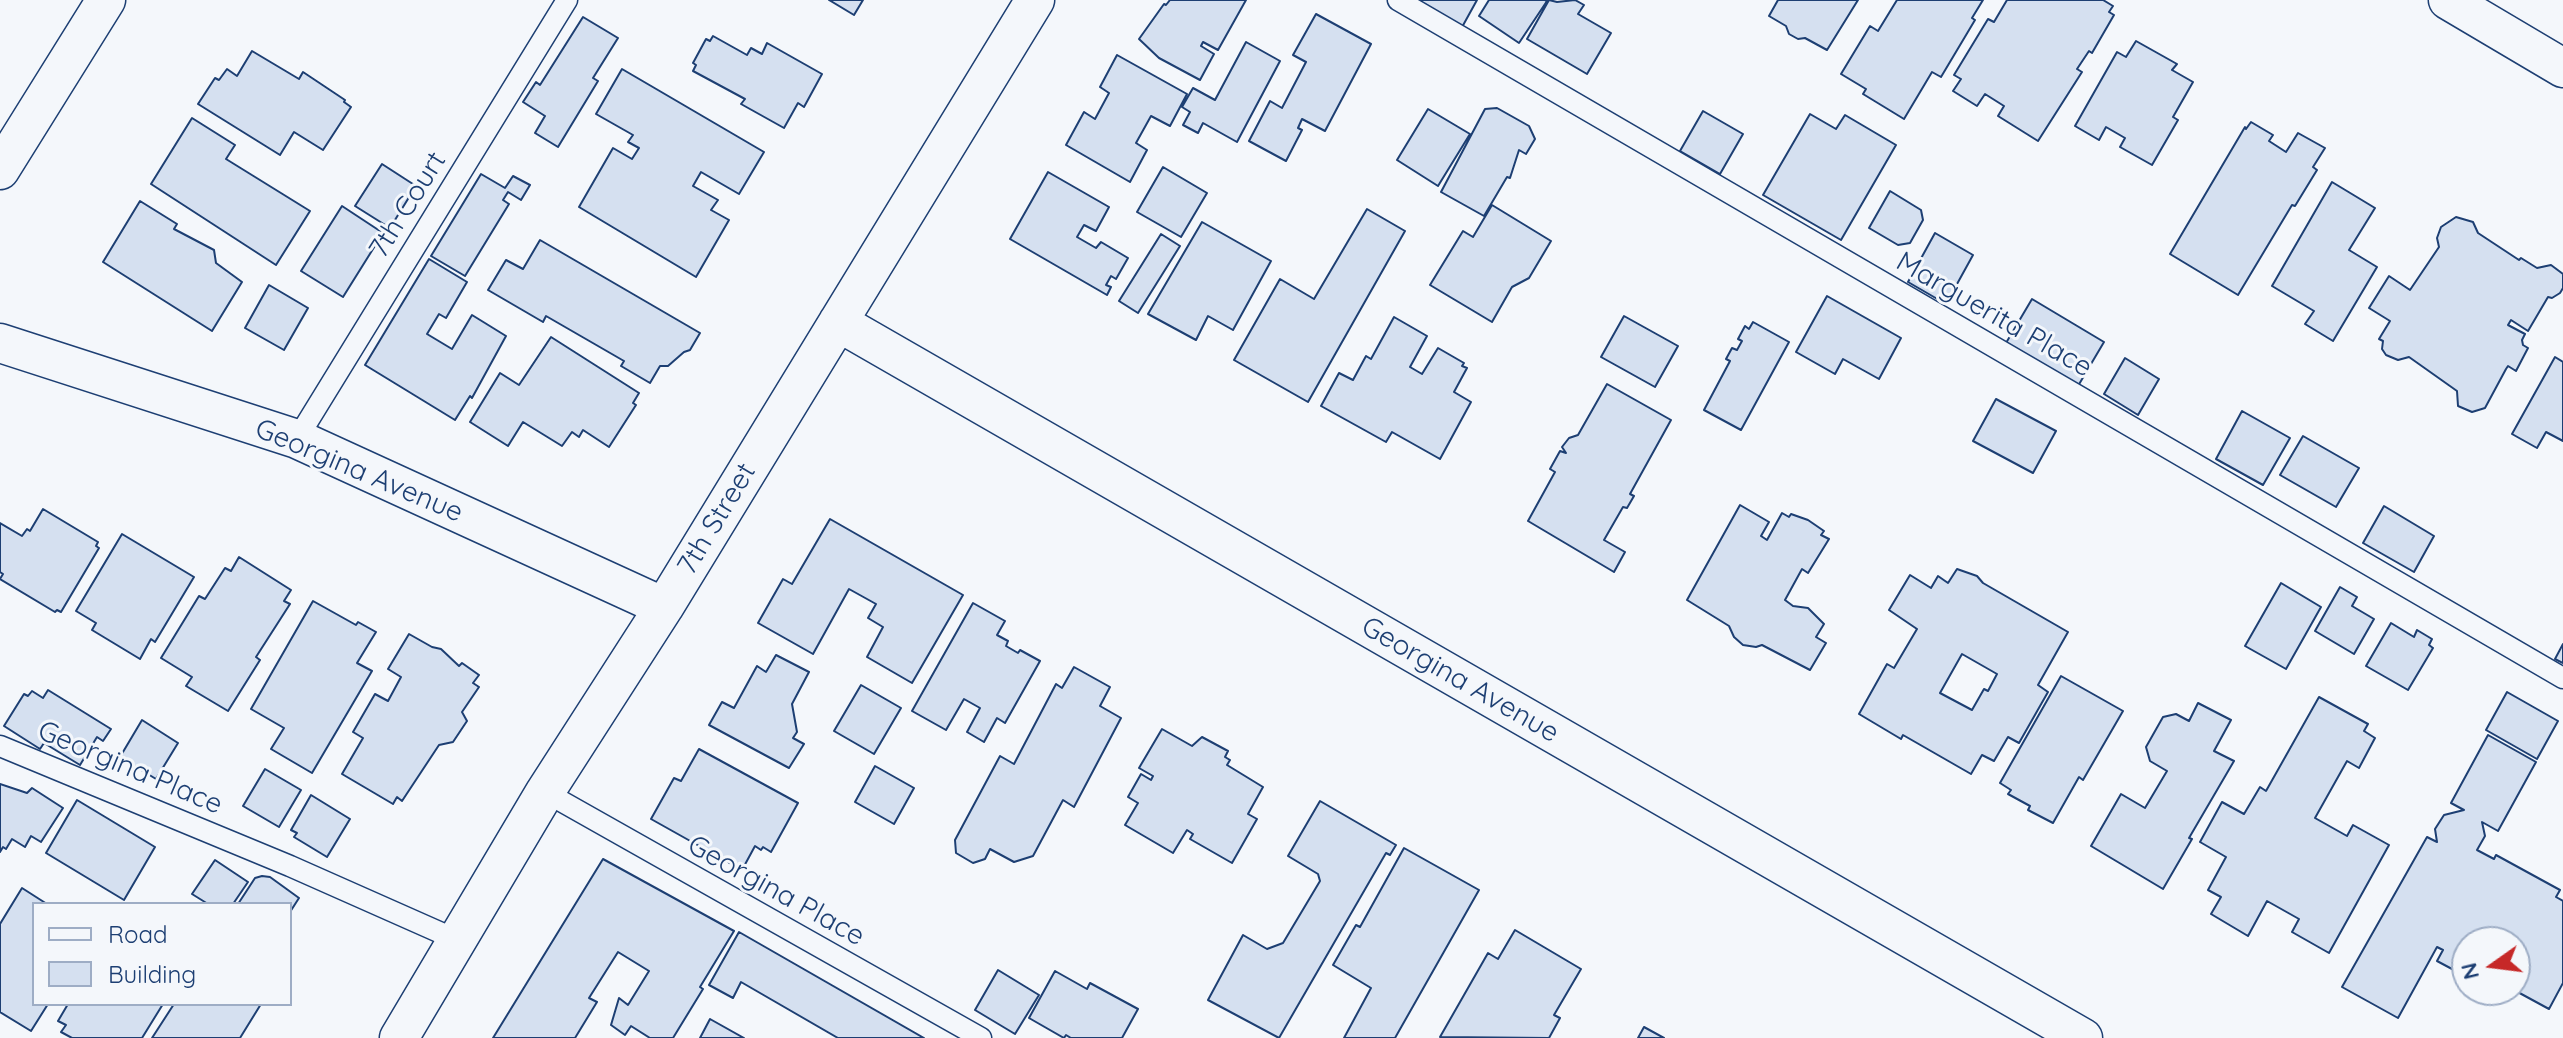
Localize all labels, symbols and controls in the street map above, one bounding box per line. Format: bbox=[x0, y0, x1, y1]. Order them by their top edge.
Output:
street label: 7th Court bbox=[362, 146, 454, 264]
street label: Marguerita Place bbox=[1890, 245, 2098, 385]
street label: Georgina Avenue bbox=[250, 412, 468, 530]
street label: 7th Street bbox=[671, 457, 763, 581]
street label: Georgina Avenue bbox=[1355, 610, 1565, 750]
street label: Georgina Place bbox=[33, 714, 227, 822]
street label: Georgina Place bbox=[682, 828, 870, 954]
legend bbox=[32, 902, 292, 1006]
text: Road bbox=[108, 919, 168, 949]
north arrow bbox=[2451, 926, 2531, 1006]
text: Building bbox=[108, 959, 196, 989]
text: N bbox=[2454, 960, 2485, 983]

